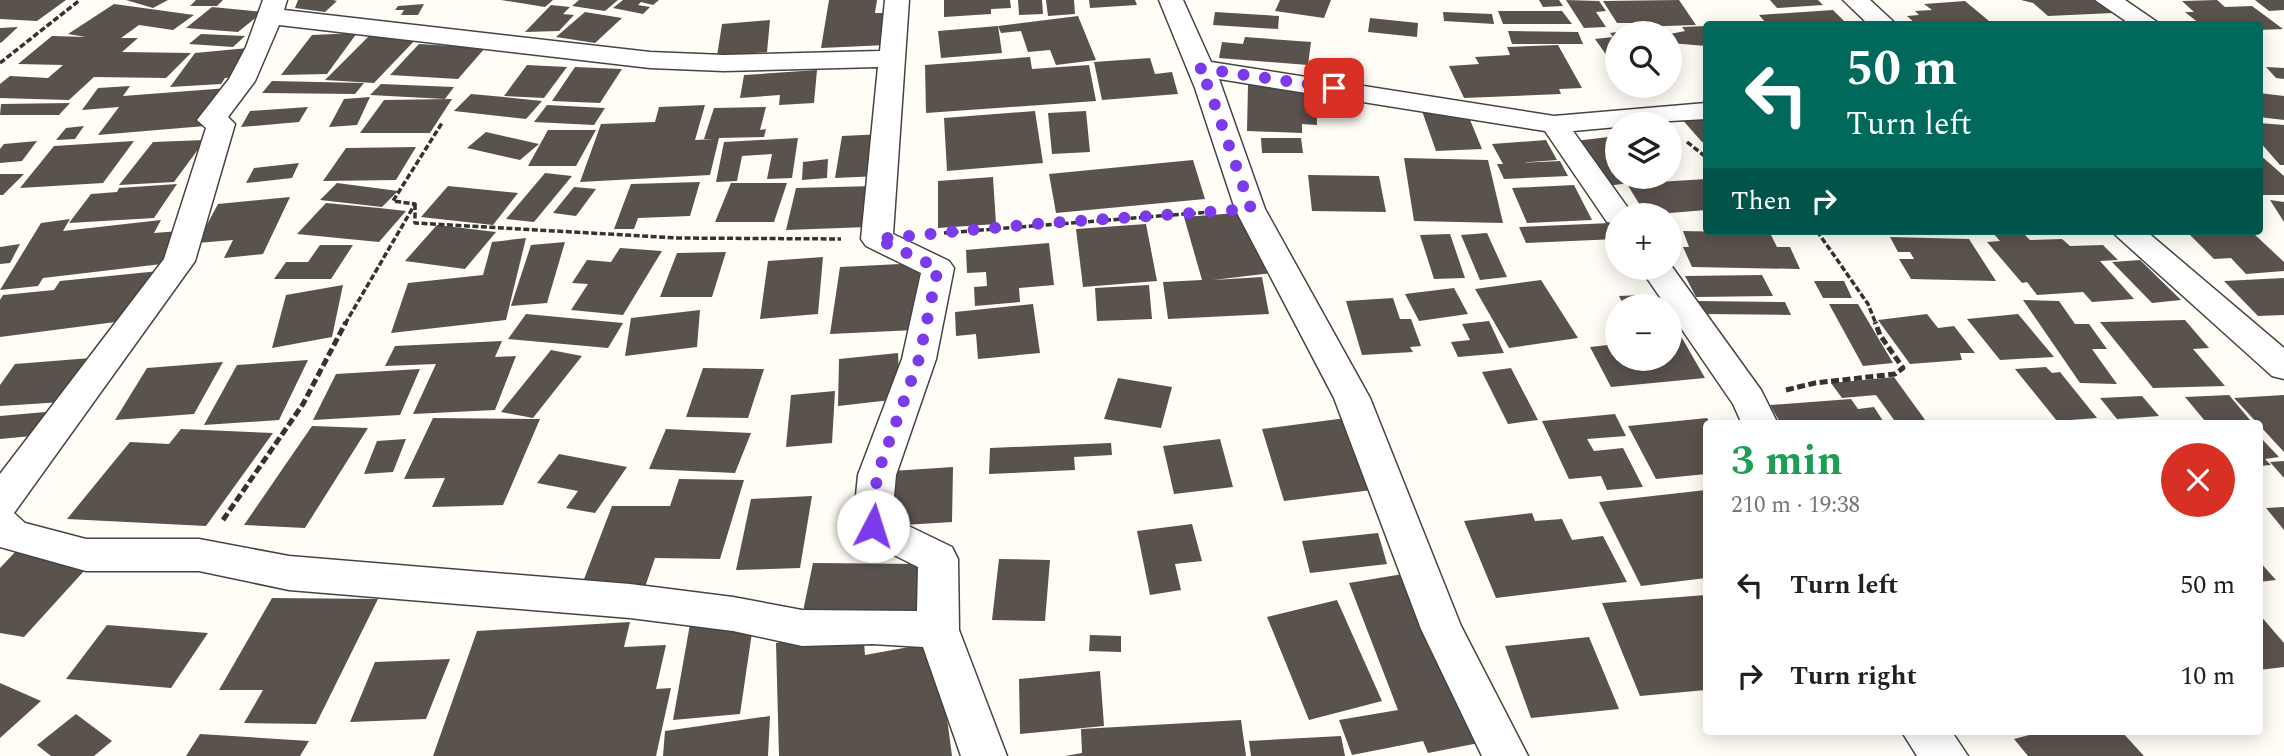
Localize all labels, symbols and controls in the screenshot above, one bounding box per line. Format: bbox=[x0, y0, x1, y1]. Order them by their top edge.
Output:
map controls bbox=[1605, 21, 1682, 371]
button: search bbox=[1605, 21, 1682, 98]
text: 50 m bbox=[1846, 32, 1957, 107]
icon: left bbox=[1731, 49, 1822, 140]
pin bbox=[1304, 58, 1364, 118]
icon: arrive bbox=[1315, 69, 1353, 107]
text: Turn left bbox=[1846, 100, 1972, 149]
button: layers bbox=[1605, 112, 1682, 189]
text: Then bbox=[1731, 181, 1791, 221]
icon: right bbox=[1805, 182, 1843, 220]
button: + bbox=[1605, 203, 1682, 280]
button: − bbox=[1605, 294, 1682, 371]
text: 3 min bbox=[1731, 430, 1843, 493]
button: close bbox=[2161, 443, 2235, 517]
text: 210 m · 19:38 bbox=[1731, 488, 1860, 523]
position arrow bbox=[836, 489, 910, 563]
text: Turn left bbox=[1790, 565, 1898, 605]
text: 50 m bbox=[2180, 565, 2235, 605]
icon: left bbox=[1731, 566, 1769, 604]
text: Turn right bbox=[1790, 656, 1917, 696]
text: 10 m bbox=[2180, 656, 2235, 696]
icon: right bbox=[1731, 657, 1769, 695]

